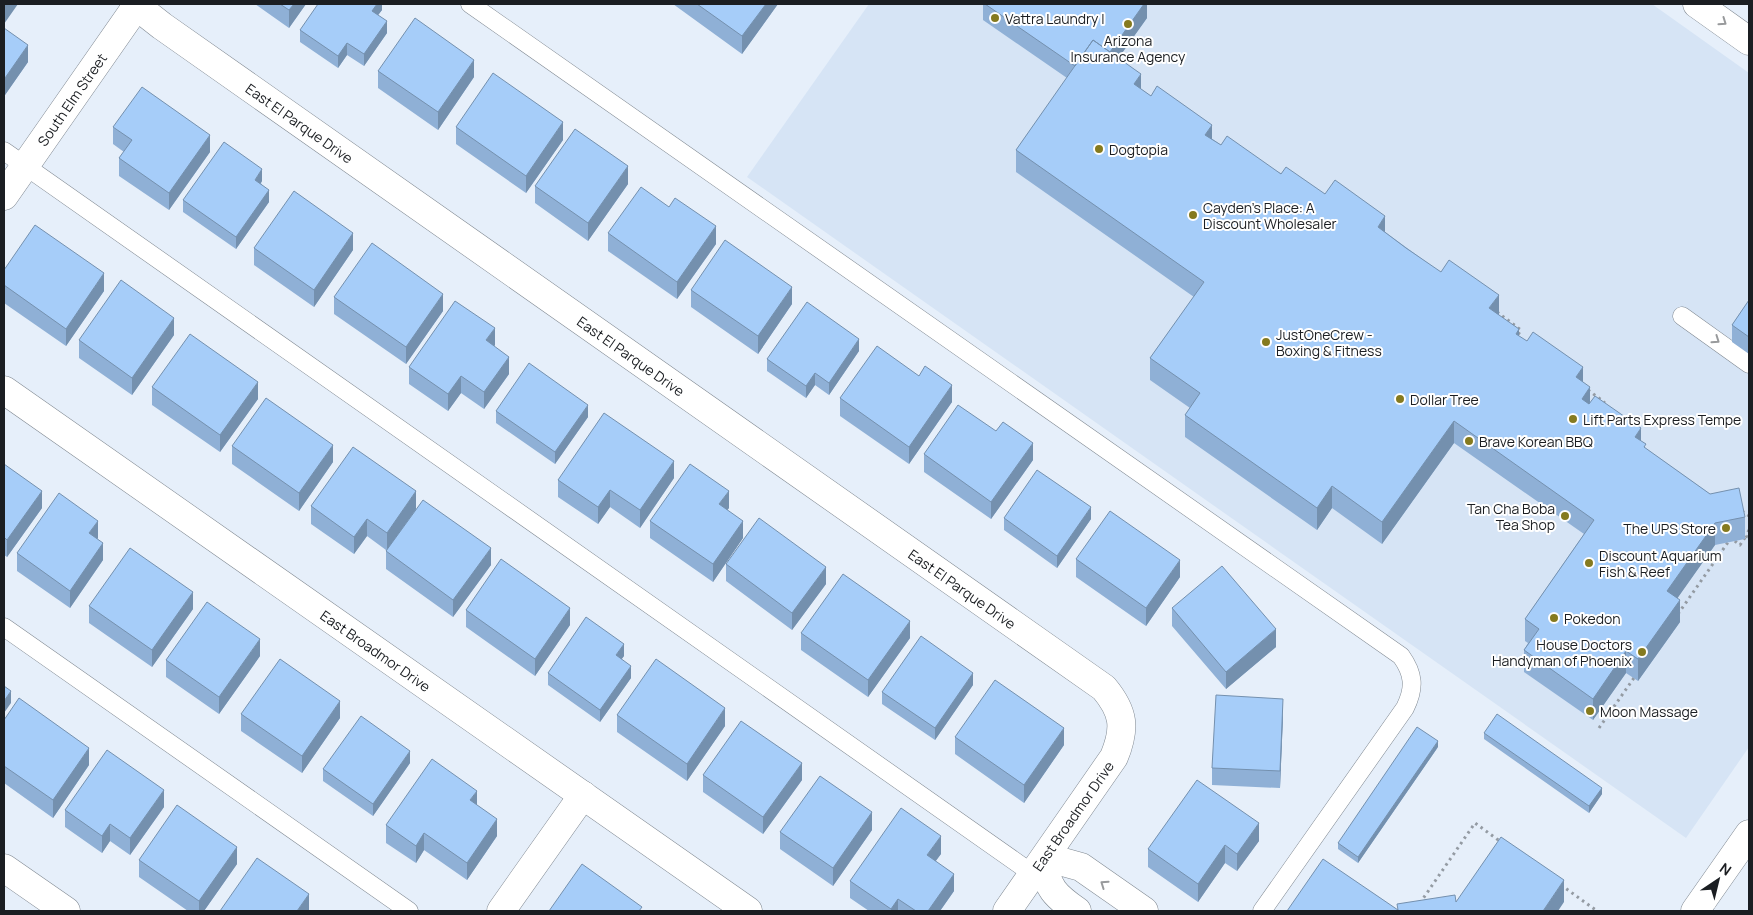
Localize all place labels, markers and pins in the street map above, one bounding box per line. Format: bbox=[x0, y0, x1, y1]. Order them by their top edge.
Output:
place label: Vattra Laundry I bbox=[1005, 9, 1105, 28]
marker: Vattra Laundry I bbox=[989, 12, 1001, 24]
marker: Arizona Insurance Agency bbox=[1122, 18, 1134, 30]
place label: Arizona Insurance Agency bbox=[1071, 31, 1186, 66]
place label: Dogtopia bbox=[1109, 140, 1168, 159]
marker: Dogtopia bbox=[1093, 143, 1105, 155]
place label: Cayden's Place: A Discount Wholesaler bbox=[1203, 198, 1337, 233]
marker: Cayden's Place: A Discount Wholesaler bbox=[1187, 209, 1199, 221]
place label: JustOneCrew - Boxing & Fitness bbox=[1276, 325, 1382, 360]
marker: JustOneCrew - Boxing & Fitness bbox=[1260, 336, 1272, 348]
place label: Dollar Tree bbox=[1410, 390, 1479, 409]
marker: Dollar Tree bbox=[1394, 393, 1406, 405]
place label: Lift Parts Express Tempe bbox=[1583, 410, 1741, 429]
marker: Lift Parts Express Tempe bbox=[1567, 413, 1579, 425]
place label: Brave Korean BBQ bbox=[1479, 432, 1593, 451]
marker: Brave Korean BBQ bbox=[1463, 435, 1475, 447]
place label: Tan Cha Boba Tea Shop bbox=[1467, 499, 1555, 534]
marker: Tan Cha Boba Tea Shop bbox=[1559, 510, 1571, 522]
place label: The UPS Store bbox=[1623, 519, 1716, 538]
marker: The UPS Store bbox=[1720, 522, 1732, 534]
place label: Discount Aquarium Fish & Reef bbox=[1599, 546, 1722, 581]
marker: Discount Aquarium Fish & Reef bbox=[1583, 557, 1595, 569]
place label: Pokedon bbox=[1564, 609, 1621, 628]
marker: Pokedon bbox=[1548, 612, 1560, 624]
place label: House Doctors Handyman of Phoenix bbox=[1492, 635, 1633, 670]
marker: House Doctors Handyman of Phoenix bbox=[1636, 646, 1648, 658]
place label: Moon Massage bbox=[1600, 702, 1698, 721]
marker: Moon Massage bbox=[1584, 705, 1596, 717]

